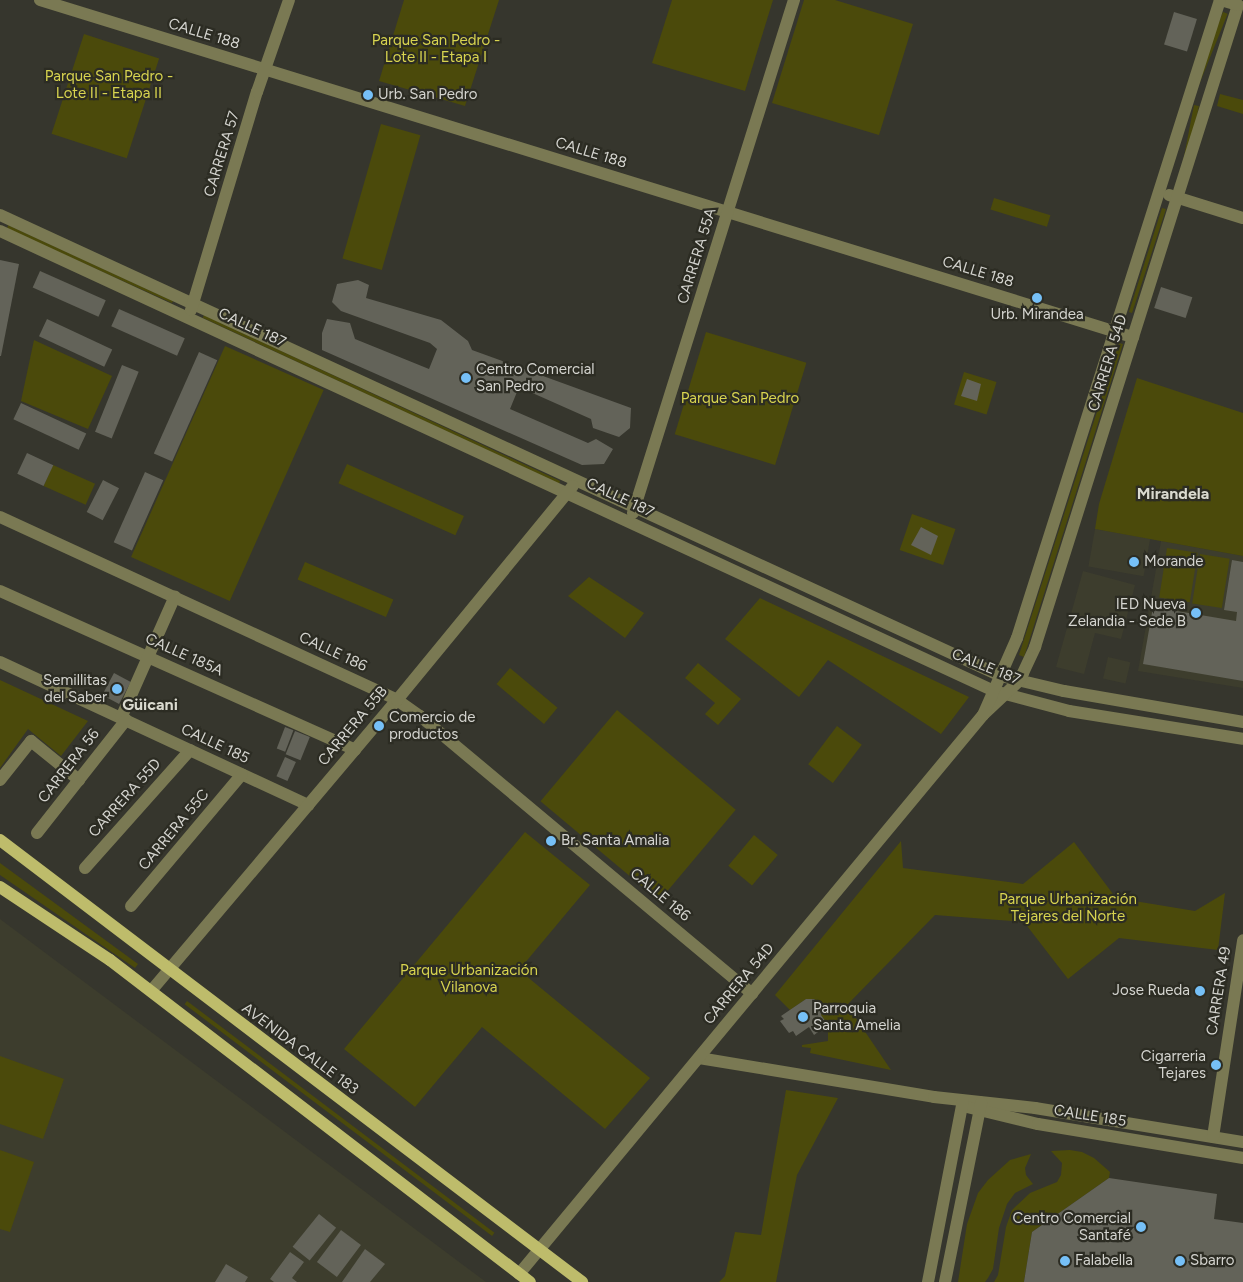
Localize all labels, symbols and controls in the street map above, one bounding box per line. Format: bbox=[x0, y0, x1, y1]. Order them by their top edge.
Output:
street label: CALLE 188 bbox=[166, 15, 242, 53]
park label: Parque San Pedro - Lote II - Etapa I bbox=[372, 31, 500, 66]
park label: Parque San Pedro - Lote II - Etapa II bbox=[45, 67, 173, 102]
place label: Urb. San Pedro bbox=[378, 86, 478, 104]
marker: Urb. San Pedro bbox=[362, 89, 374, 101]
street label: CARRERA 57 bbox=[200, 109, 244, 199]
street label: CALLE 188 bbox=[553, 134, 629, 172]
street label: CARRERA 55A bbox=[674, 206, 720, 306]
street label: CALLE 188 bbox=[940, 253, 1016, 291]
marker: Urb. Mirandea bbox=[1031, 292, 1043, 304]
street label: CALLE 187 bbox=[215, 304, 289, 352]
place label: Urb. Mirandea bbox=[990, 306, 1084, 324]
street label: CARRERA 54D bbox=[1085, 312, 1131, 414]
place label: Centro Comercial San Pedro bbox=[476, 360, 595, 395]
marker: Centro Comercial San Pedro bbox=[460, 372, 472, 384]
park label: Parque San Pedro bbox=[681, 390, 799, 408]
street label: CALLE 187 bbox=[583, 474, 657, 522]
district label: Mirandela bbox=[1137, 484, 1209, 504]
place label: Morande bbox=[1144, 553, 1203, 571]
marker: Morande bbox=[1128, 556, 1140, 568]
place label: IED Nueva Zelandia - Sede B bbox=[1068, 595, 1186, 630]
marker: IED Nueva Zelandia - Sede B bbox=[1190, 607, 1202, 619]
street label: CALLE 186 bbox=[296, 628, 370, 676]
street label: CALLE 185A bbox=[142, 630, 226, 680]
street label: CALLE 187 bbox=[949, 645, 1023, 689]
place label: Semillitas del Saber bbox=[43, 671, 107, 706]
marker: Semillitas del Saber bbox=[111, 683, 123, 695]
street label: CARRERA 55B bbox=[315, 683, 391, 769]
district label: Güicani bbox=[122, 695, 178, 715]
place label: Comercio de productos bbox=[389, 708, 476, 743]
street label: CALLE 185 bbox=[178, 720, 252, 768]
marker: Comercio de productos bbox=[373, 720, 385, 732]
street label: CARRERA 56 bbox=[35, 725, 103, 807]
street label: CARRERA 55D bbox=[85, 755, 165, 841]
street label: CARRERA 55C bbox=[135, 786, 213, 874]
place label: Br. Santa Amalia bbox=[561, 832, 669, 850]
marker: Br. Santa Amalia bbox=[545, 835, 557, 847]
street label: CALLE 186 bbox=[626, 865, 694, 925]
park label: Parque Urbanización Tejares del Norte bbox=[999, 890, 1137, 925]
street label: CARRERA 54D bbox=[700, 940, 778, 1028]
street label: CARRERA 49 bbox=[1203, 945, 1235, 1037]
park label: Parque Urbanización Vilanova bbox=[400, 961, 538, 996]
place label: Jose Rueda bbox=[1112, 982, 1190, 1000]
marker: Jose Rueda bbox=[1194, 985, 1206, 997]
street label: AVENIDA CALLE 183 bbox=[238, 999, 362, 1099]
place label: Parroquia Santa Amelia bbox=[813, 999, 901, 1034]
marker: Parroquia Santa Amelia bbox=[797, 1011, 809, 1023]
place label: Cigarreria Tejares bbox=[1141, 1047, 1206, 1082]
marker: Cigarreria Tejares bbox=[1210, 1059, 1222, 1071]
street label: CALLE 185 bbox=[1052, 1101, 1128, 1131]
place label: Centro Comercial Santafé bbox=[1012, 1209, 1131, 1244]
marker: Centro Comercial Santafé bbox=[1135, 1221, 1147, 1233]
place label: Falabella bbox=[1075, 1252, 1133, 1270]
place label: Sbarro bbox=[1190, 1252, 1234, 1270]
marker: Falabella bbox=[1059, 1255, 1071, 1267]
marker: Sbarro bbox=[1174, 1255, 1186, 1267]

